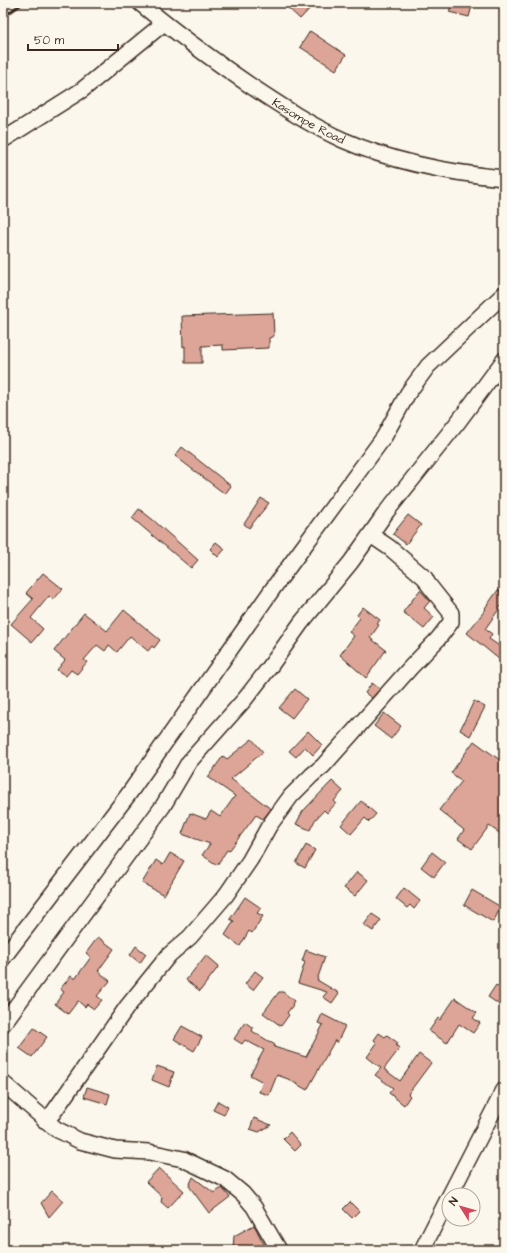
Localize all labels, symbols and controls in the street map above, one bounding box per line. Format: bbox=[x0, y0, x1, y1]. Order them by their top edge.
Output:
scale bar bbox=[28, 26, 118, 52]
text: 50 m bbox=[34, 32, 65, 49]
street label: Kasompe Road bbox=[269, 94, 347, 149]
north arrow bbox=[441, 1187, 481, 1227]
text: N bbox=[445, 1194, 462, 1209]

